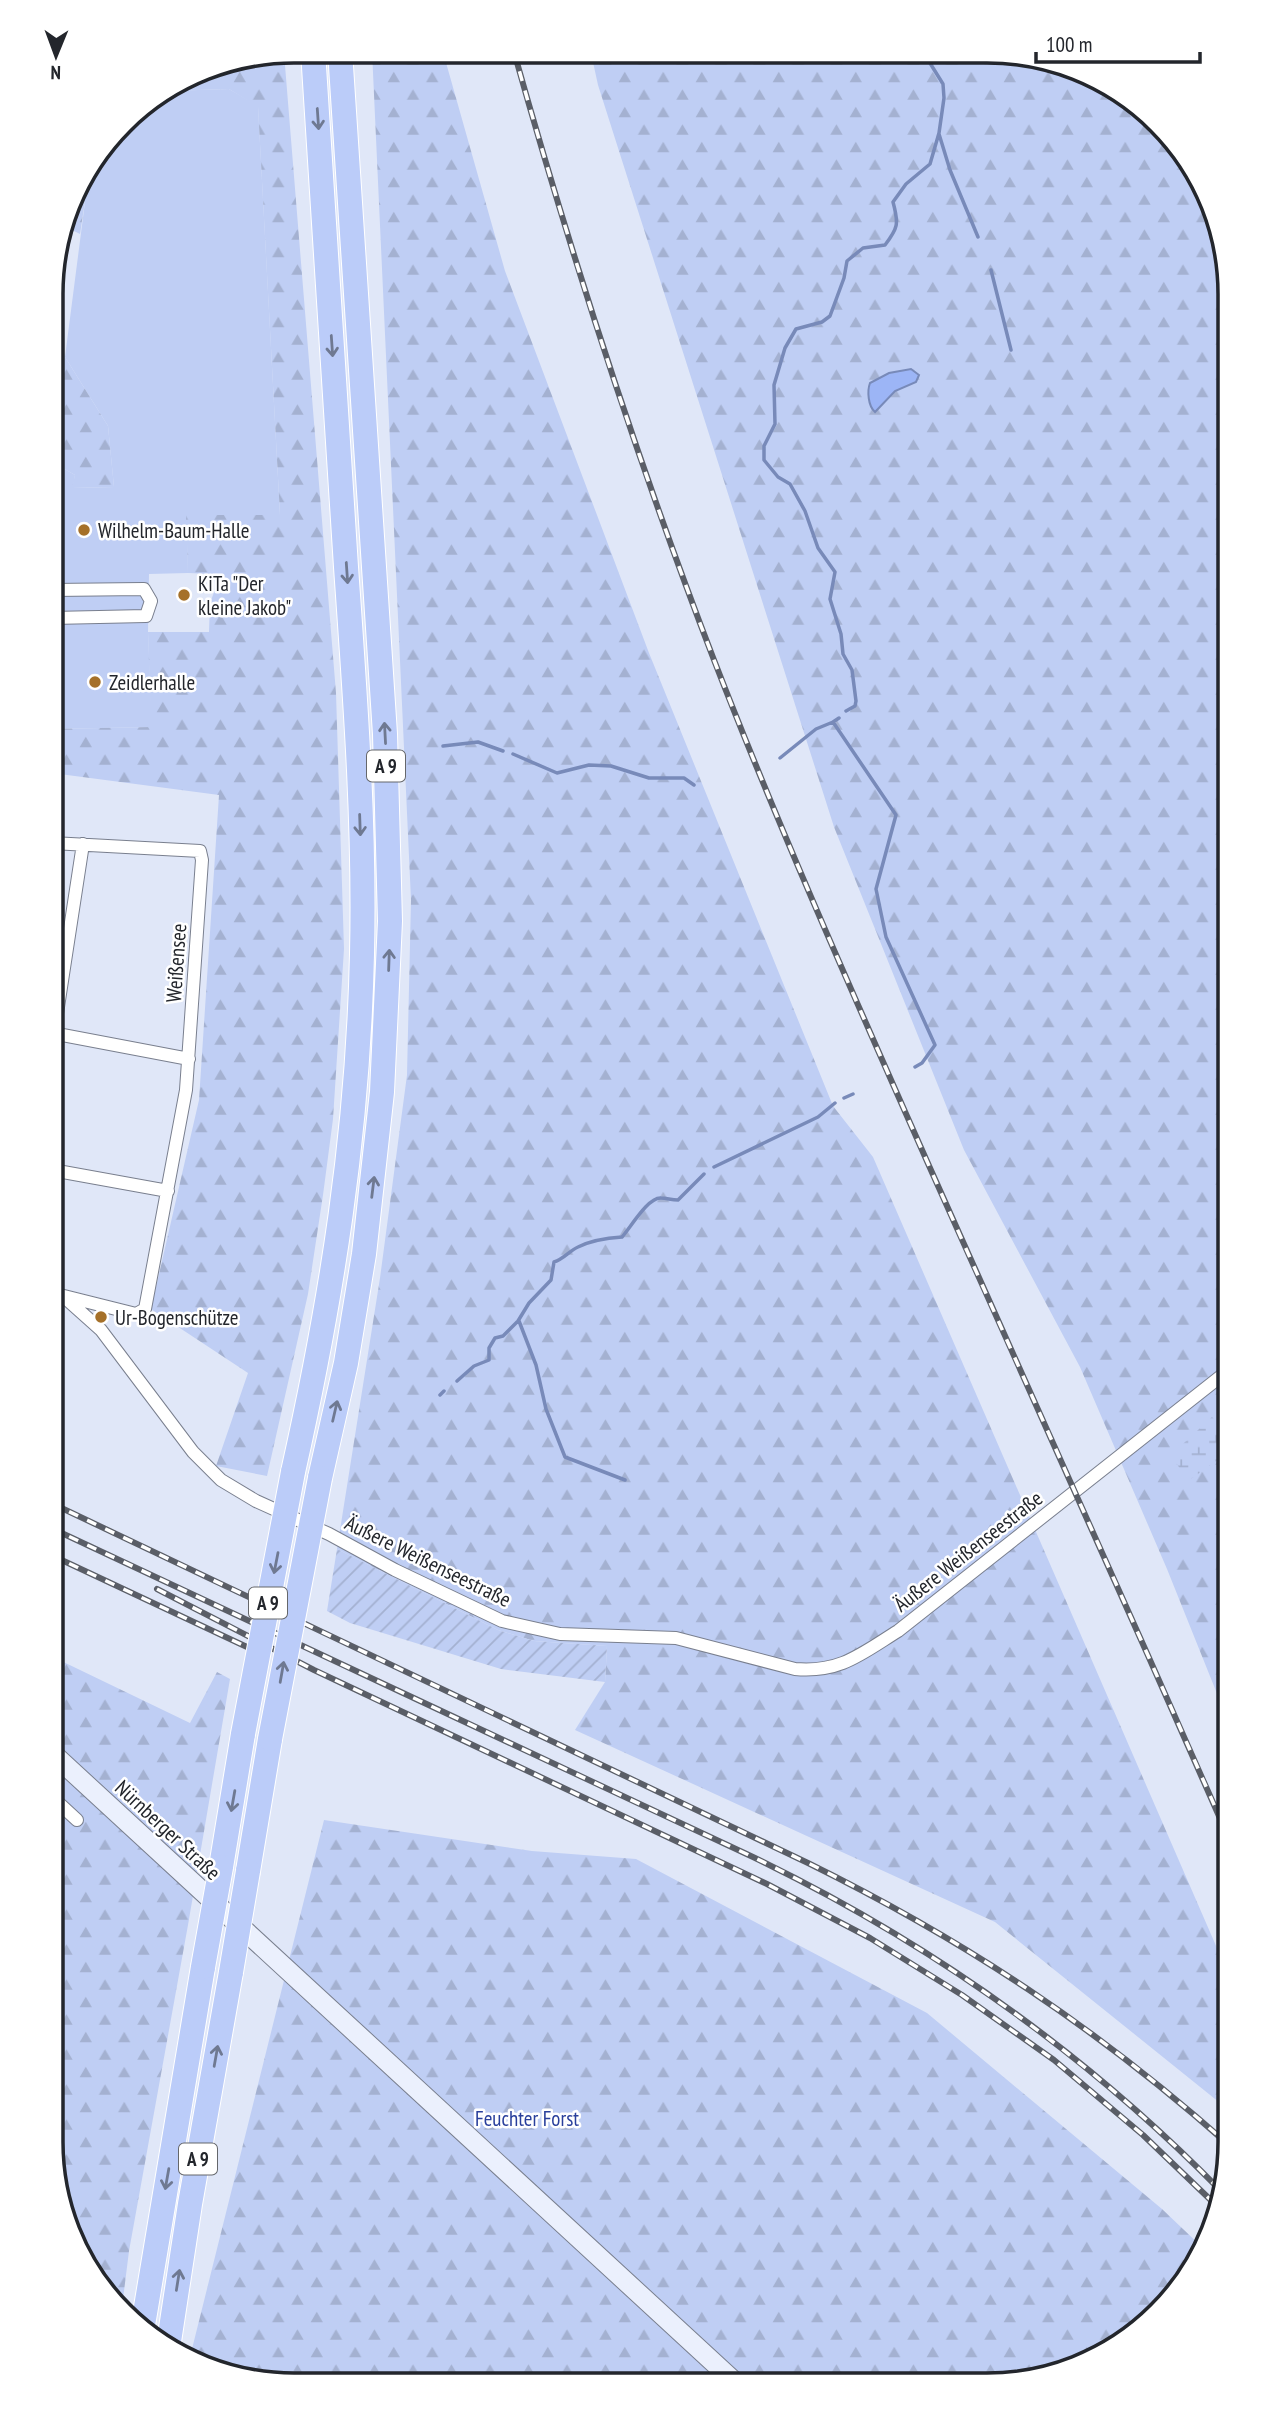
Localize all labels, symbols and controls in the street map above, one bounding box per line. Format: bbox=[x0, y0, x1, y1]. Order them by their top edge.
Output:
north arrow bbox=[21, 21, 91, 91]
scale bar bbox=[1036, 21, 1200, 65]
text: 100 m bbox=[1046, 31, 1092, 58]
text: N bbox=[50, 61, 61, 85]
one-way arrow bbox=[311, 107, 324, 130]
one-way arrow bbox=[326, 334, 339, 357]
place label: Wilhelm-Baum-Halle bbox=[98, 517, 249, 544]
marker: Wilhelm-Baum-Halle bbox=[76, 522, 92, 538]
one-way arrow bbox=[341, 561, 354, 584]
place label: KiTa "Der kleine Jakob" bbox=[198, 570, 291, 621]
marker: KiTa "Der kleine Jakob" bbox=[176, 587, 192, 603]
place label: Zeidlerhalle bbox=[109, 669, 195, 696]
marker: Zeidlerhalle bbox=[87, 674, 103, 690]
one-way arrow bbox=[378, 721, 391, 744]
road number: A 9 bbox=[367, 750, 405, 782]
one-way arrow bbox=[354, 813, 367, 836]
street label: Weißensee bbox=[160, 923, 192, 1003]
one-way arrow bbox=[382, 949, 395, 972]
one-way arrow bbox=[366, 1176, 379, 1199]
place label: Ur-Bogenschütze bbox=[115, 1304, 238, 1331]
marker: Ur-Bogenschütze bbox=[93, 1309, 109, 1325]
one-way arrow bbox=[329, 1400, 343, 1423]
street label: Äußere Weißenseestraße bbox=[888, 1485, 1048, 1617]
street label: Äußere Weißenseestraße bbox=[341, 1509, 515, 1613]
one-way arrow bbox=[268, 1551, 282, 1574]
road number: A 9 bbox=[249, 1588, 287, 1618]
one-way arrow bbox=[276, 1661, 289, 1684]
street label: Nürnberger Straße bbox=[110, 1774, 226, 1886]
one-way arrow bbox=[225, 1789, 239, 1811]
one-way arrow bbox=[210, 2045, 223, 2068]
park label: Feuchter Forst bbox=[475, 2105, 579, 2132]
road number: A 9 bbox=[179, 2144, 217, 2174]
one-way arrow bbox=[160, 2167, 173, 2190]
one-way arrow bbox=[172, 2269, 185, 2292]

